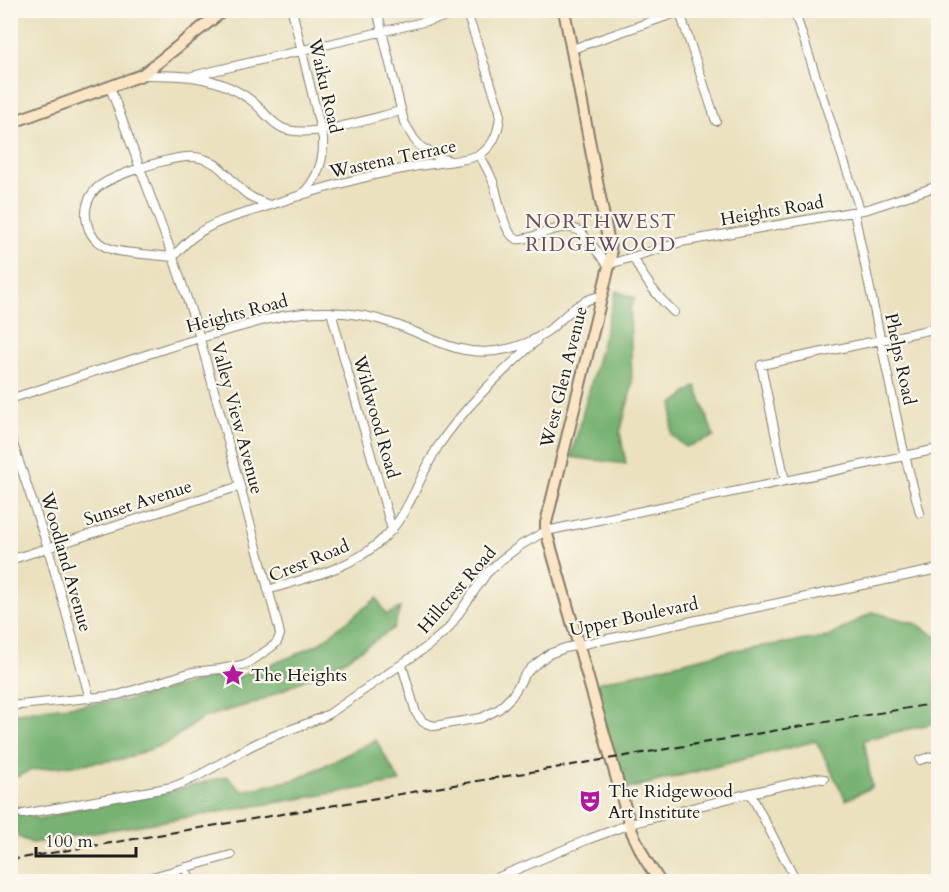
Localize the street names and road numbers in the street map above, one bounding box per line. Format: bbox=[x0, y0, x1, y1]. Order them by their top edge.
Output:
street label: Waiku Road bbox=[302, 35, 348, 136]
street label: Wastena Terrace bbox=[326, 133, 459, 185]
street label: Heights Road bbox=[718, 190, 826, 232]
street label: Heights Road bbox=[183, 288, 291, 340]
street label: West Glen Avenue bbox=[534, 304, 594, 451]
street label: Phelps Road bbox=[878, 311, 922, 408]
street label: Valley View Avenue bbox=[205, 339, 269, 497]
street label: Wildwood Road bbox=[346, 352, 406, 482]
street label: Sunset Avenue bbox=[81, 474, 195, 532]
street label: Woodland Avenue bbox=[34, 488, 98, 635]
street label: Crest Road bbox=[265, 533, 353, 588]
street label: Hillcrest Road bbox=[412, 541, 502, 639]
street label: Upper Boulevard bbox=[567, 591, 701, 643]

